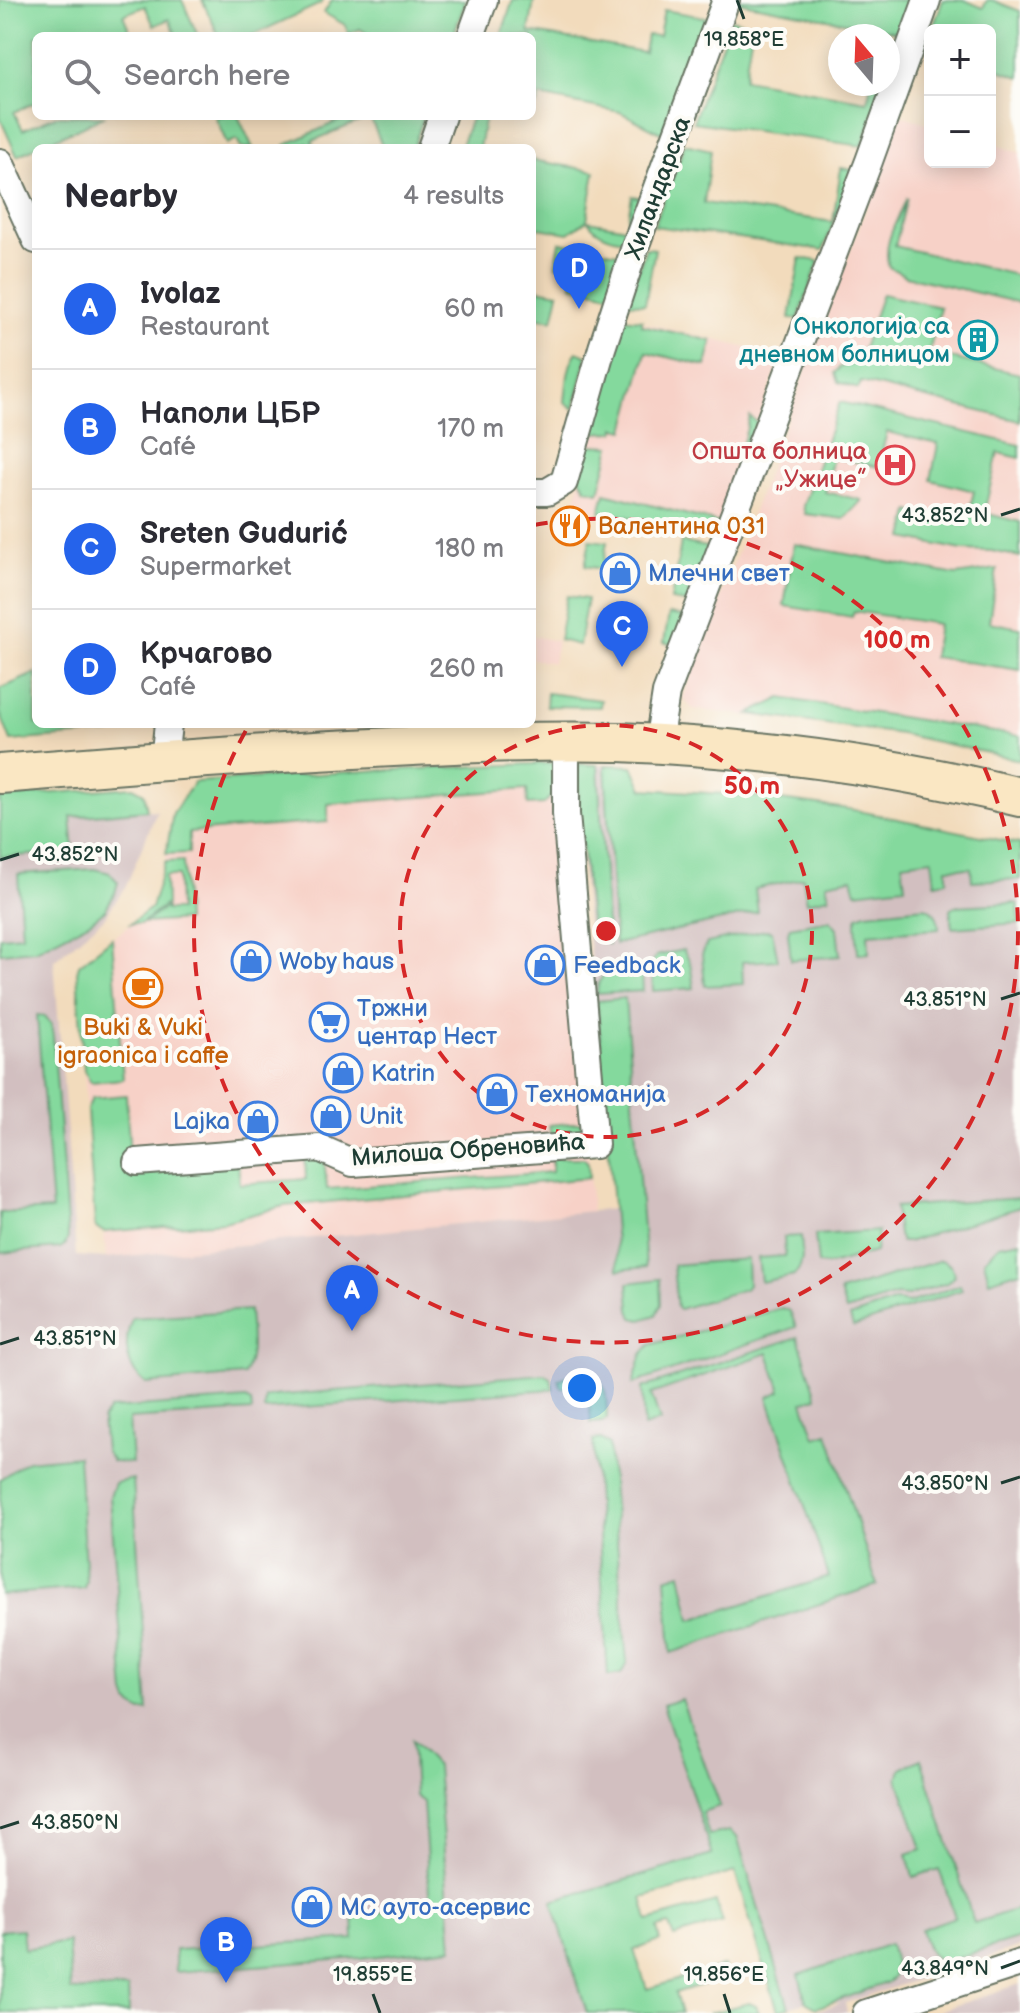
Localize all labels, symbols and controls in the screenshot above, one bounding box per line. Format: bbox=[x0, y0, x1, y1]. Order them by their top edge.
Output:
north arrow bbox=[828, 24, 900, 96]
map controls bbox=[924, 24, 996, 168]
button: + bbox=[924, 24, 996, 96]
text: 19.858°E bbox=[704, 28, 784, 52]
search box bbox=[32, 32, 536, 120]
icon: search bbox=[60, 54, 104, 98]
text: Search here bbox=[124, 58, 290, 94]
button: − bbox=[924, 96, 996, 168]
street label: Хиландарска bbox=[619, 113, 697, 263]
text: Nearby bbox=[64, 176, 178, 217]
text: 4 results bbox=[403, 181, 504, 212]
pin: D bbox=[553, 243, 605, 309]
text: Ivolaz bbox=[140, 276, 220, 312]
text: A bbox=[82, 294, 98, 325]
text: 60 m bbox=[444, 294, 504, 325]
text: Restaurant bbox=[140, 312, 269, 343]
place label: Онкологија са дневном болницом bbox=[739, 312, 950, 369]
building icon: Онкологија са дневном болницом bbox=[957, 319, 999, 361]
text: Наполи ЦБР bbox=[140, 396, 320, 432]
text: B bbox=[81, 414, 99, 445]
text: 170 m bbox=[437, 414, 504, 445]
text: Café bbox=[140, 432, 196, 463]
place label: Општа болница „Ужице” bbox=[692, 437, 867, 494]
hospital icon: Општа болница „Ужице” bbox=[874, 444, 916, 486]
text: 43.852°N bbox=[902, 504, 988, 528]
restaurant icon: Валентина 031 bbox=[549, 505, 591, 547]
place label: Валентина 031 bbox=[598, 512, 765, 541]
text: Sreten Gudurić bbox=[140, 516, 348, 552]
text: C bbox=[81, 534, 99, 565]
text: 180 m bbox=[435, 534, 504, 565]
text: Supermarket bbox=[140, 552, 291, 583]
shop icon: Млечни свет bbox=[599, 552, 641, 594]
place label: Млечни свет bbox=[648, 559, 790, 588]
pin: C bbox=[596, 601, 648, 667]
text: 100 m bbox=[864, 626, 930, 655]
text: Крчагово bbox=[140, 636, 272, 672]
text: D bbox=[81, 654, 99, 685]
text: 260 m bbox=[429, 654, 504, 685]
text: Café bbox=[140, 672, 196, 703]
text: 50 m bbox=[724, 772, 780, 801]
text: 43.852°N bbox=[32, 843, 118, 867]
centre of rings bbox=[592, 917, 620, 945]
shop icon: Woby haus bbox=[230, 940, 272, 982]
shop icon: Feedback bbox=[524, 944, 566, 986]
place label: Woby haus bbox=[279, 947, 394, 976]
place label: Feedback bbox=[573, 951, 681, 980]
cafe icon: Buki & Vuki igraonica i caffe bbox=[122, 967, 164, 1009]
text: 43.851°N bbox=[903, 988, 987, 1012]
place label: Тржни центар Нест bbox=[357, 994, 497, 1051]
supermarket icon: Тржни центар Нест bbox=[308, 1001, 350, 1043]
place label: Buki & Vuki igraonica i caffe bbox=[57, 1013, 229, 1070]
shop icon: Katrin bbox=[322, 1052, 364, 1094]
place label: Katrin bbox=[371, 1059, 435, 1088]
shop icon: Техноманија bbox=[476, 1073, 518, 1115]
place label: Техноманија bbox=[525, 1080, 666, 1109]
shop icon: Unit bbox=[310, 1095, 352, 1137]
shop icon: Lajka bbox=[237, 1100, 279, 1142]
place label: Unit bbox=[359, 1102, 404, 1131]
place label: Lajka bbox=[173, 1107, 230, 1136]
street label: Милоша Обреновића bbox=[350, 1127, 586, 1173]
pin: A bbox=[326, 1265, 378, 1331]
text: 43.851°N bbox=[33, 1327, 117, 1351]
your location bbox=[562, 1368, 602, 1408]
text: 43.850°N bbox=[901, 1472, 989, 1496]
text: 43.850°N bbox=[31, 1811, 119, 1835]
shop icon: МС ауто-асервис bbox=[291, 1886, 333, 1928]
place label: МС ауто-асервис bbox=[340, 1893, 531, 1922]
pin: B bbox=[200, 1917, 252, 1983]
text: 43.849°N bbox=[901, 1957, 989, 1981]
text: 19.855°E bbox=[333, 1963, 413, 1987]
text: 19.856°E bbox=[684, 1963, 764, 1987]

